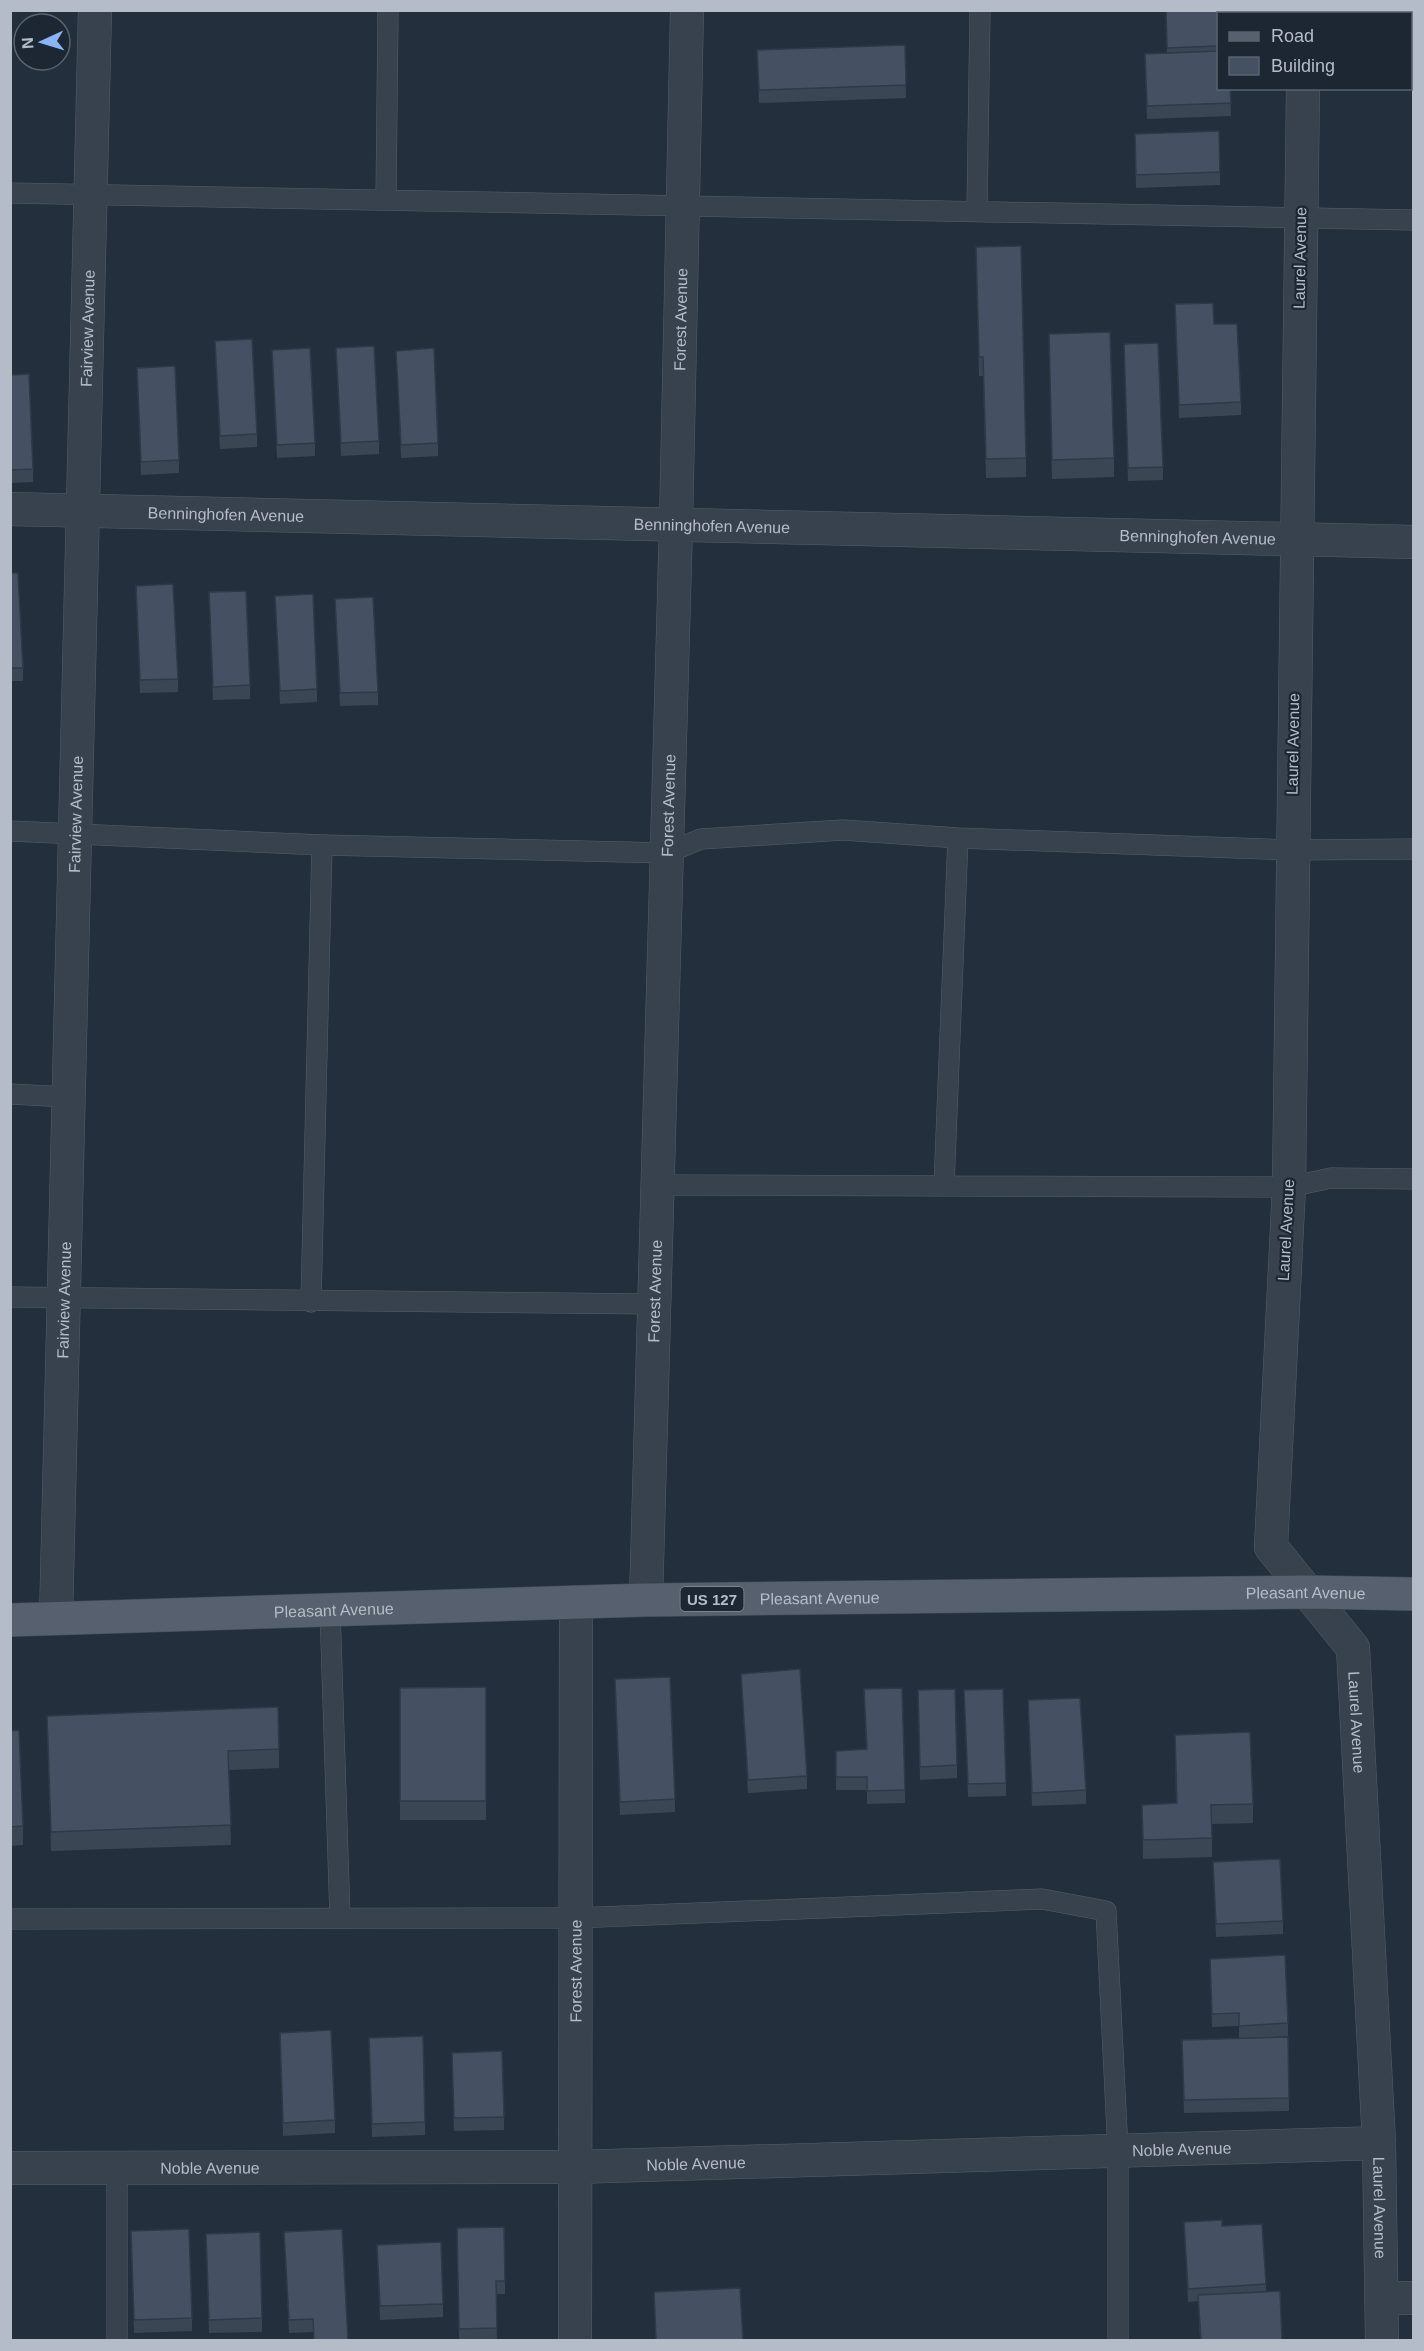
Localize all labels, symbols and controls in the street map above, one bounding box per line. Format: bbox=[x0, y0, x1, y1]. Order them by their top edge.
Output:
north arrow bbox=[12, 12, 72, 72]
legend bbox=[1217, 12, 1412, 90]
text: Road bbox=[1271, 26, 1314, 46]
text: N bbox=[19, 37, 36, 49]
text: Building bbox=[1271, 56, 1335, 76]
street label: Laurel Avenue bbox=[1291, 207, 1309, 309]
street label: Forest Avenue bbox=[671, 268, 690, 371]
street label: Fairview Avenue bbox=[77, 270, 97, 387]
street label: Benninghofen Avenue bbox=[148, 504, 304, 524]
street label: Benninghofen Avenue bbox=[633, 515, 790, 536]
street label: Benninghofen Avenue bbox=[1119, 527, 1276, 547]
street label: Laurel Avenue bbox=[1284, 693, 1302, 795]
street label: Forest Avenue bbox=[658, 754, 678, 857]
street label: Fairview Avenue bbox=[66, 755, 85, 873]
street label: Laurel Avenue bbox=[1275, 1179, 1297, 1281]
street label: Forest Avenue bbox=[645, 1239, 665, 1343]
street label: Fairview Avenue bbox=[54, 1241, 74, 1359]
street label: Pleasant Avenue bbox=[1246, 1583, 1366, 1602]
road number: US 127 bbox=[680, 1587, 744, 1611]
street label: Pleasant Avenue bbox=[760, 1589, 880, 1607]
street label: Pleasant Avenue bbox=[274, 1599, 394, 1620]
street label: Laurel Avenue bbox=[1346, 1671, 1368, 1774]
street label: Forest Avenue bbox=[567, 1919, 584, 2022]
street label: Noble Avenue bbox=[1132, 2139, 1232, 2159]
street label: Noble Avenue bbox=[646, 2153, 746, 2173]
street label: Laurel Avenue bbox=[1371, 2157, 1389, 2259]
street label: Noble Avenue bbox=[160, 2159, 260, 2176]

